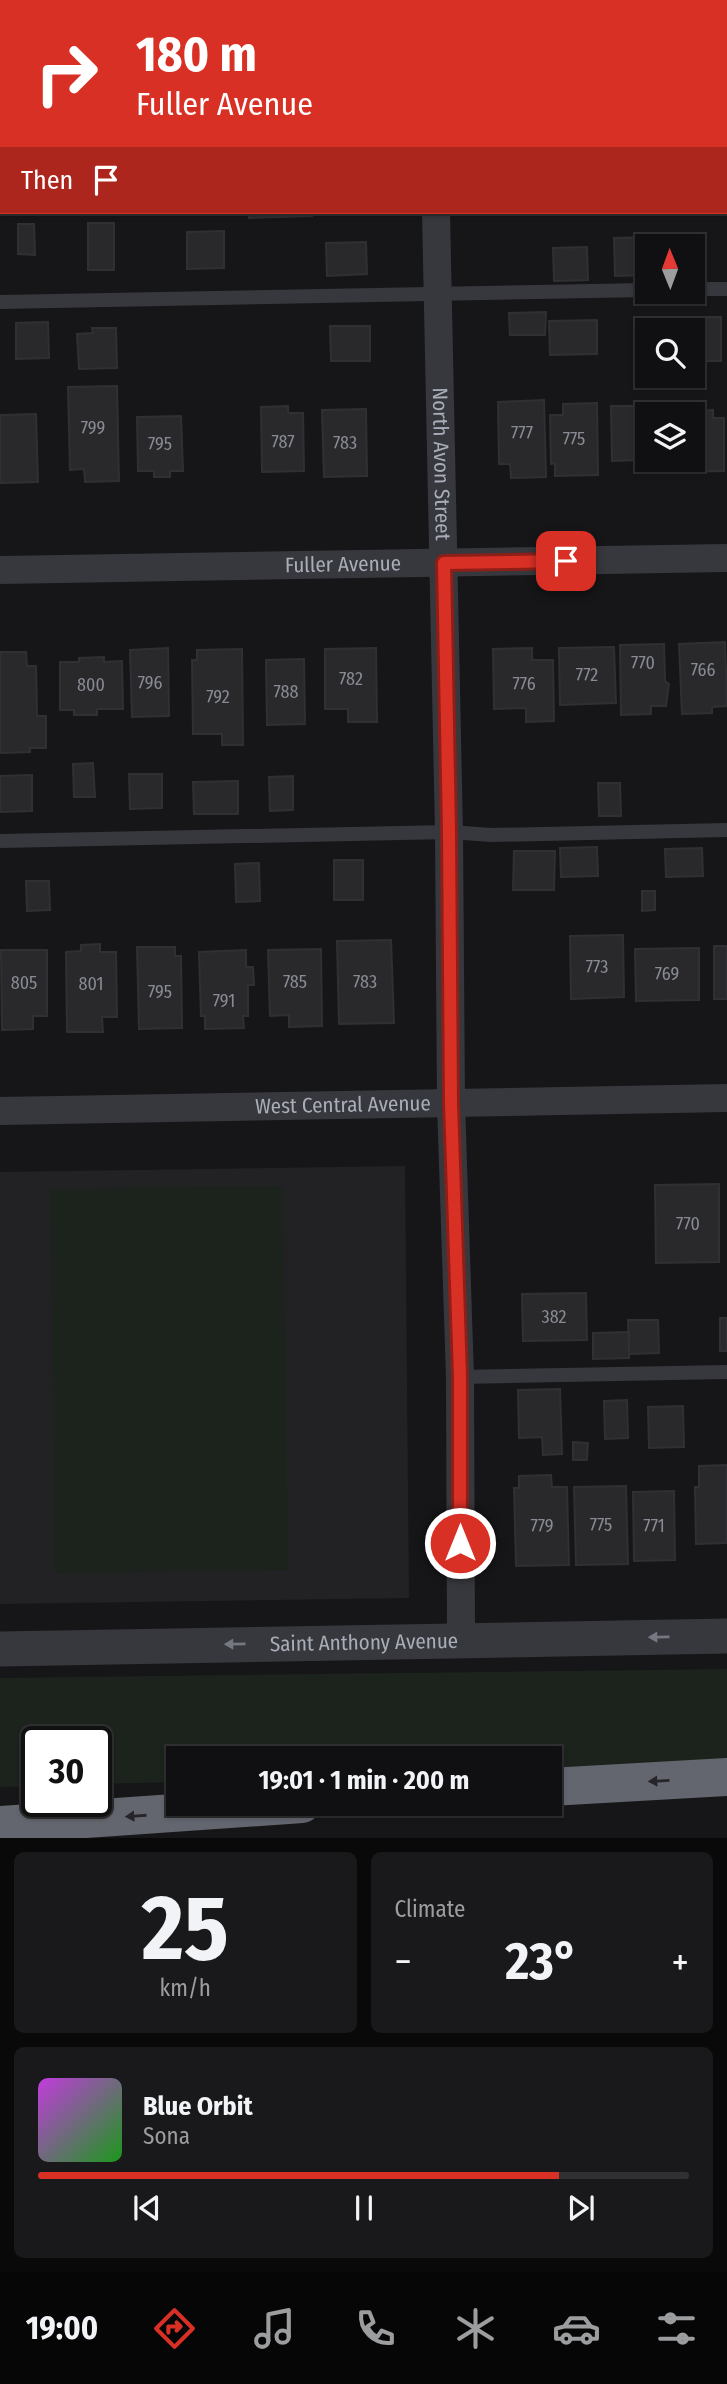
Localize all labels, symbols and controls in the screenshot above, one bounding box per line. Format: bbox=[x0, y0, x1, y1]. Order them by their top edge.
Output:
text: 180 m bbox=[136, 25, 257, 84]
icon: right bbox=[21, 28, 112, 119]
text: Fuller Avenue bbox=[136, 85, 313, 123]
icon: arrive bbox=[87, 161, 125, 199]
text: Then bbox=[21, 165, 73, 196]
north arrow bbox=[635, 234, 705, 304]
map controls bbox=[635, 234, 705, 472]
button: search bbox=[635, 318, 705, 388]
street label: North Avon Street bbox=[427, 387, 456, 541]
button: layers bbox=[635, 402, 705, 472]
house number: 799 bbox=[81, 417, 105, 439]
house number: 777 bbox=[511, 422, 533, 444]
house number: 775 bbox=[563, 428, 585, 450]
house number: 787 bbox=[271, 431, 295, 453]
house number: 783 bbox=[333, 432, 357, 454]
house number: 795 bbox=[148, 433, 172, 455]
pin bbox=[536, 531, 596, 591]
icon: arrive bbox=[547, 542, 585, 580]
street label: Fuller Avenue bbox=[285, 550, 401, 578]
house number: 770 bbox=[631, 652, 655, 674]
house number: 766 bbox=[691, 659, 715, 681]
house number: 772 bbox=[576, 664, 598, 686]
house number: 782 bbox=[339, 668, 363, 690]
house number: 796 bbox=[138, 672, 162, 694]
house number: 776 bbox=[512, 673, 536, 695]
house number: 800 bbox=[77, 674, 105, 696]
house number: 788 bbox=[274, 681, 298, 703]
house number: 792 bbox=[206, 686, 230, 708]
house number: 773 bbox=[586, 956, 608, 978]
house number: 769 bbox=[655, 963, 679, 985]
house number: 785 bbox=[283, 971, 307, 993]
house number: 783 bbox=[353, 971, 377, 993]
house number: 805 bbox=[11, 972, 37, 994]
house number: 801 bbox=[79, 973, 103, 995]
house number: 795 bbox=[148, 981, 172, 1003]
house number: 791 bbox=[213, 990, 235, 1012]
street label: West Central Avenue bbox=[255, 1090, 431, 1119]
house number: 770 bbox=[676, 1213, 700, 1235]
house number: 382 bbox=[542, 1306, 567, 1328]
position arrow bbox=[423, 1506, 497, 1580]
house number: 775 bbox=[590, 1514, 612, 1536]
house number: 779 bbox=[530, 1515, 554, 1537]
house number: 771 bbox=[643, 1515, 665, 1537]
street label: Saint Anthony Avenue bbox=[270, 1628, 458, 1657]
one-way arrow bbox=[648, 1631, 670, 1642]
one-way arrow bbox=[224, 1638, 246, 1650]
speed limit sign: 30 bbox=[21, 1726, 112, 1817]
text: 19:01 · 1 min · 200 m bbox=[259, 1765, 469, 1796]
one-way arrow bbox=[648, 1775, 670, 1786]
one-way arrow bbox=[125, 1810, 147, 1821]
text: 25 bbox=[142, 1874, 229, 1983]
text: Climate bbox=[395, 1895, 465, 1923]
text: 23° bbox=[505, 1930, 578, 1993]
text: − bbox=[395, 1939, 412, 1985]
text: + bbox=[672, 1939, 689, 1985]
text: km/h bbox=[160, 1974, 211, 2002]
text: Blue Orbit bbox=[143, 2091, 253, 2122]
text: Sona bbox=[143, 2122, 190, 2150]
icon: previous bbox=[128, 2189, 166, 2227]
icon: pause bbox=[345, 2189, 383, 2227]
icon: next bbox=[562, 2189, 600, 2227]
icon: directions bbox=[150, 2304, 199, 2353]
icon: music bbox=[250, 2304, 299, 2353]
icon: phone bbox=[351, 2304, 400, 2353]
icon: climate bbox=[451, 2304, 500, 2353]
icon: car bbox=[552, 2304, 601, 2353]
icon: filters bbox=[652, 2304, 701, 2353]
text: 19:00 bbox=[26, 2309, 98, 2347]

